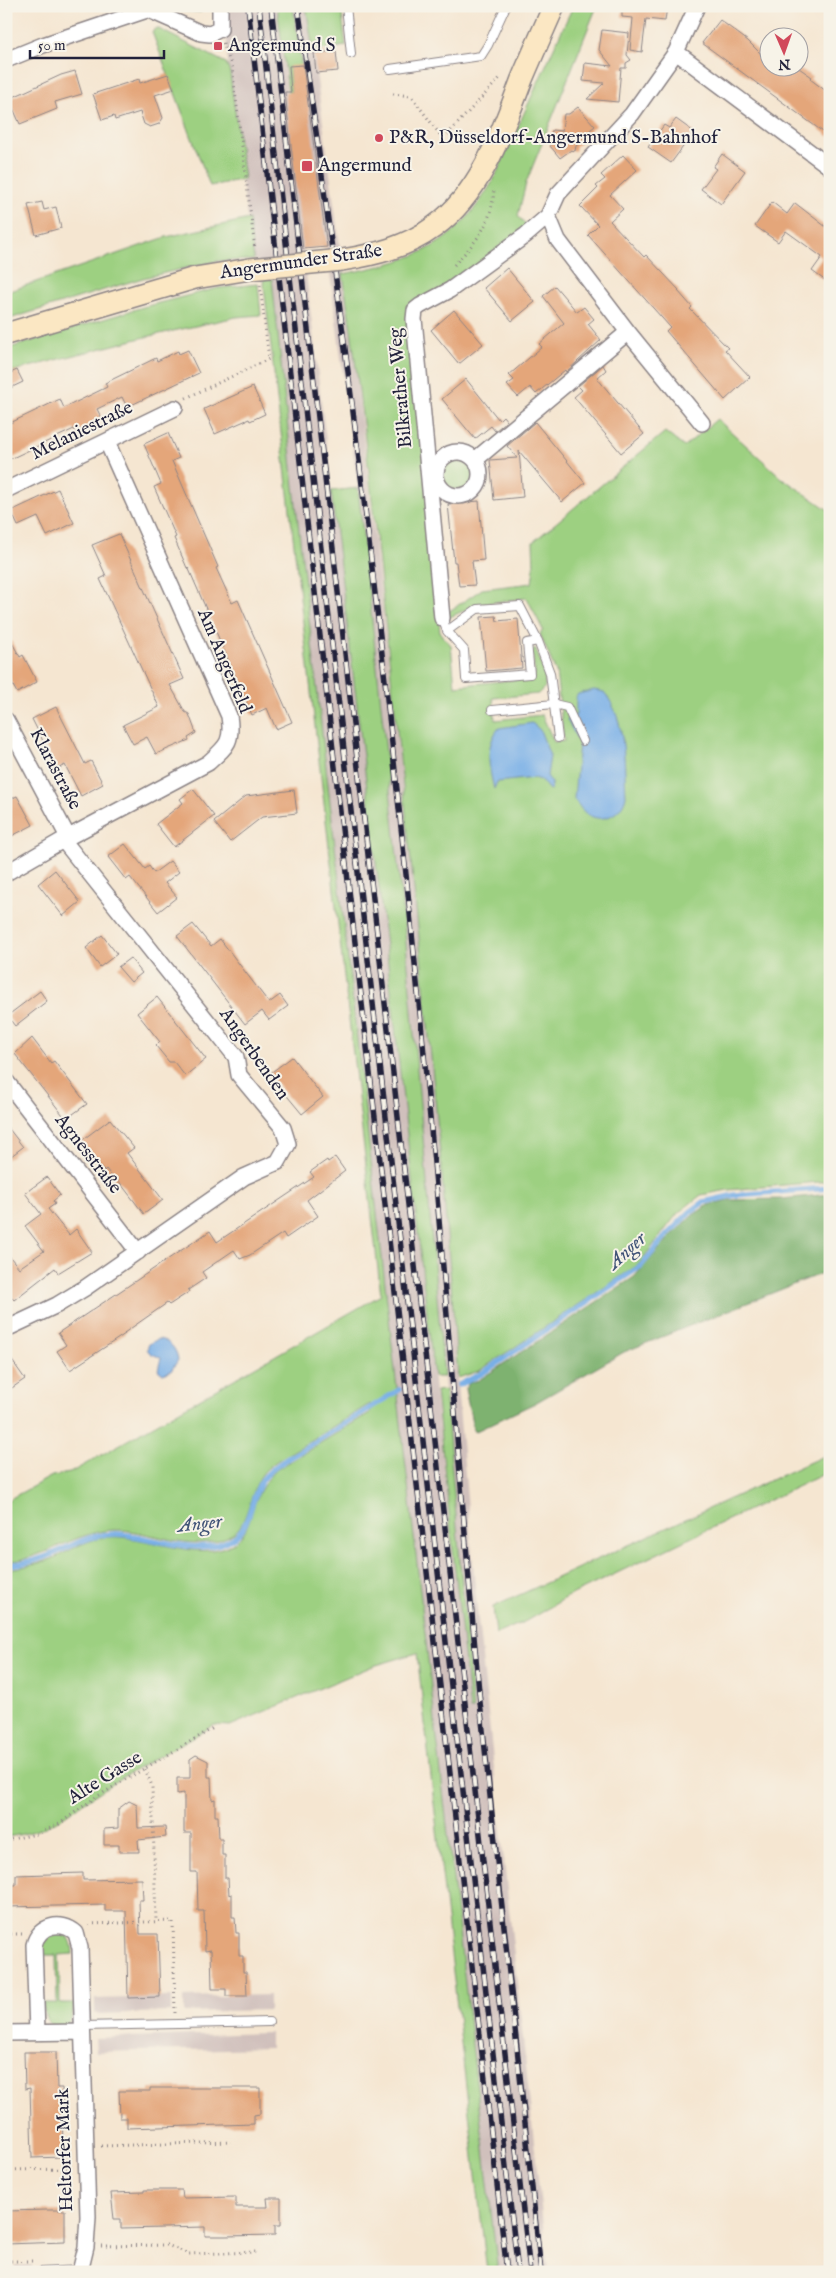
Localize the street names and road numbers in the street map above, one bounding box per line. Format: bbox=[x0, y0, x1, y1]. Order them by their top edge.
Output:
street label: Angermunder Straße bbox=[217, 239, 384, 285]
street label: Bilkrather Weg bbox=[384, 326, 418, 449]
street label: Melaniestraße bbox=[27, 396, 137, 466]
street label: Am Angerfeld bbox=[191, 604, 257, 718]
street label: Klarastraße bbox=[23, 724, 87, 814]
street label: Angerbenden bbox=[213, 1002, 295, 1105]
street label: Agnesstraße bbox=[49, 1108, 127, 1199]
street label: Alte Gasse bbox=[63, 1746, 147, 1811]
street label: Heltorfer Mark bbox=[51, 2087, 79, 2212]

